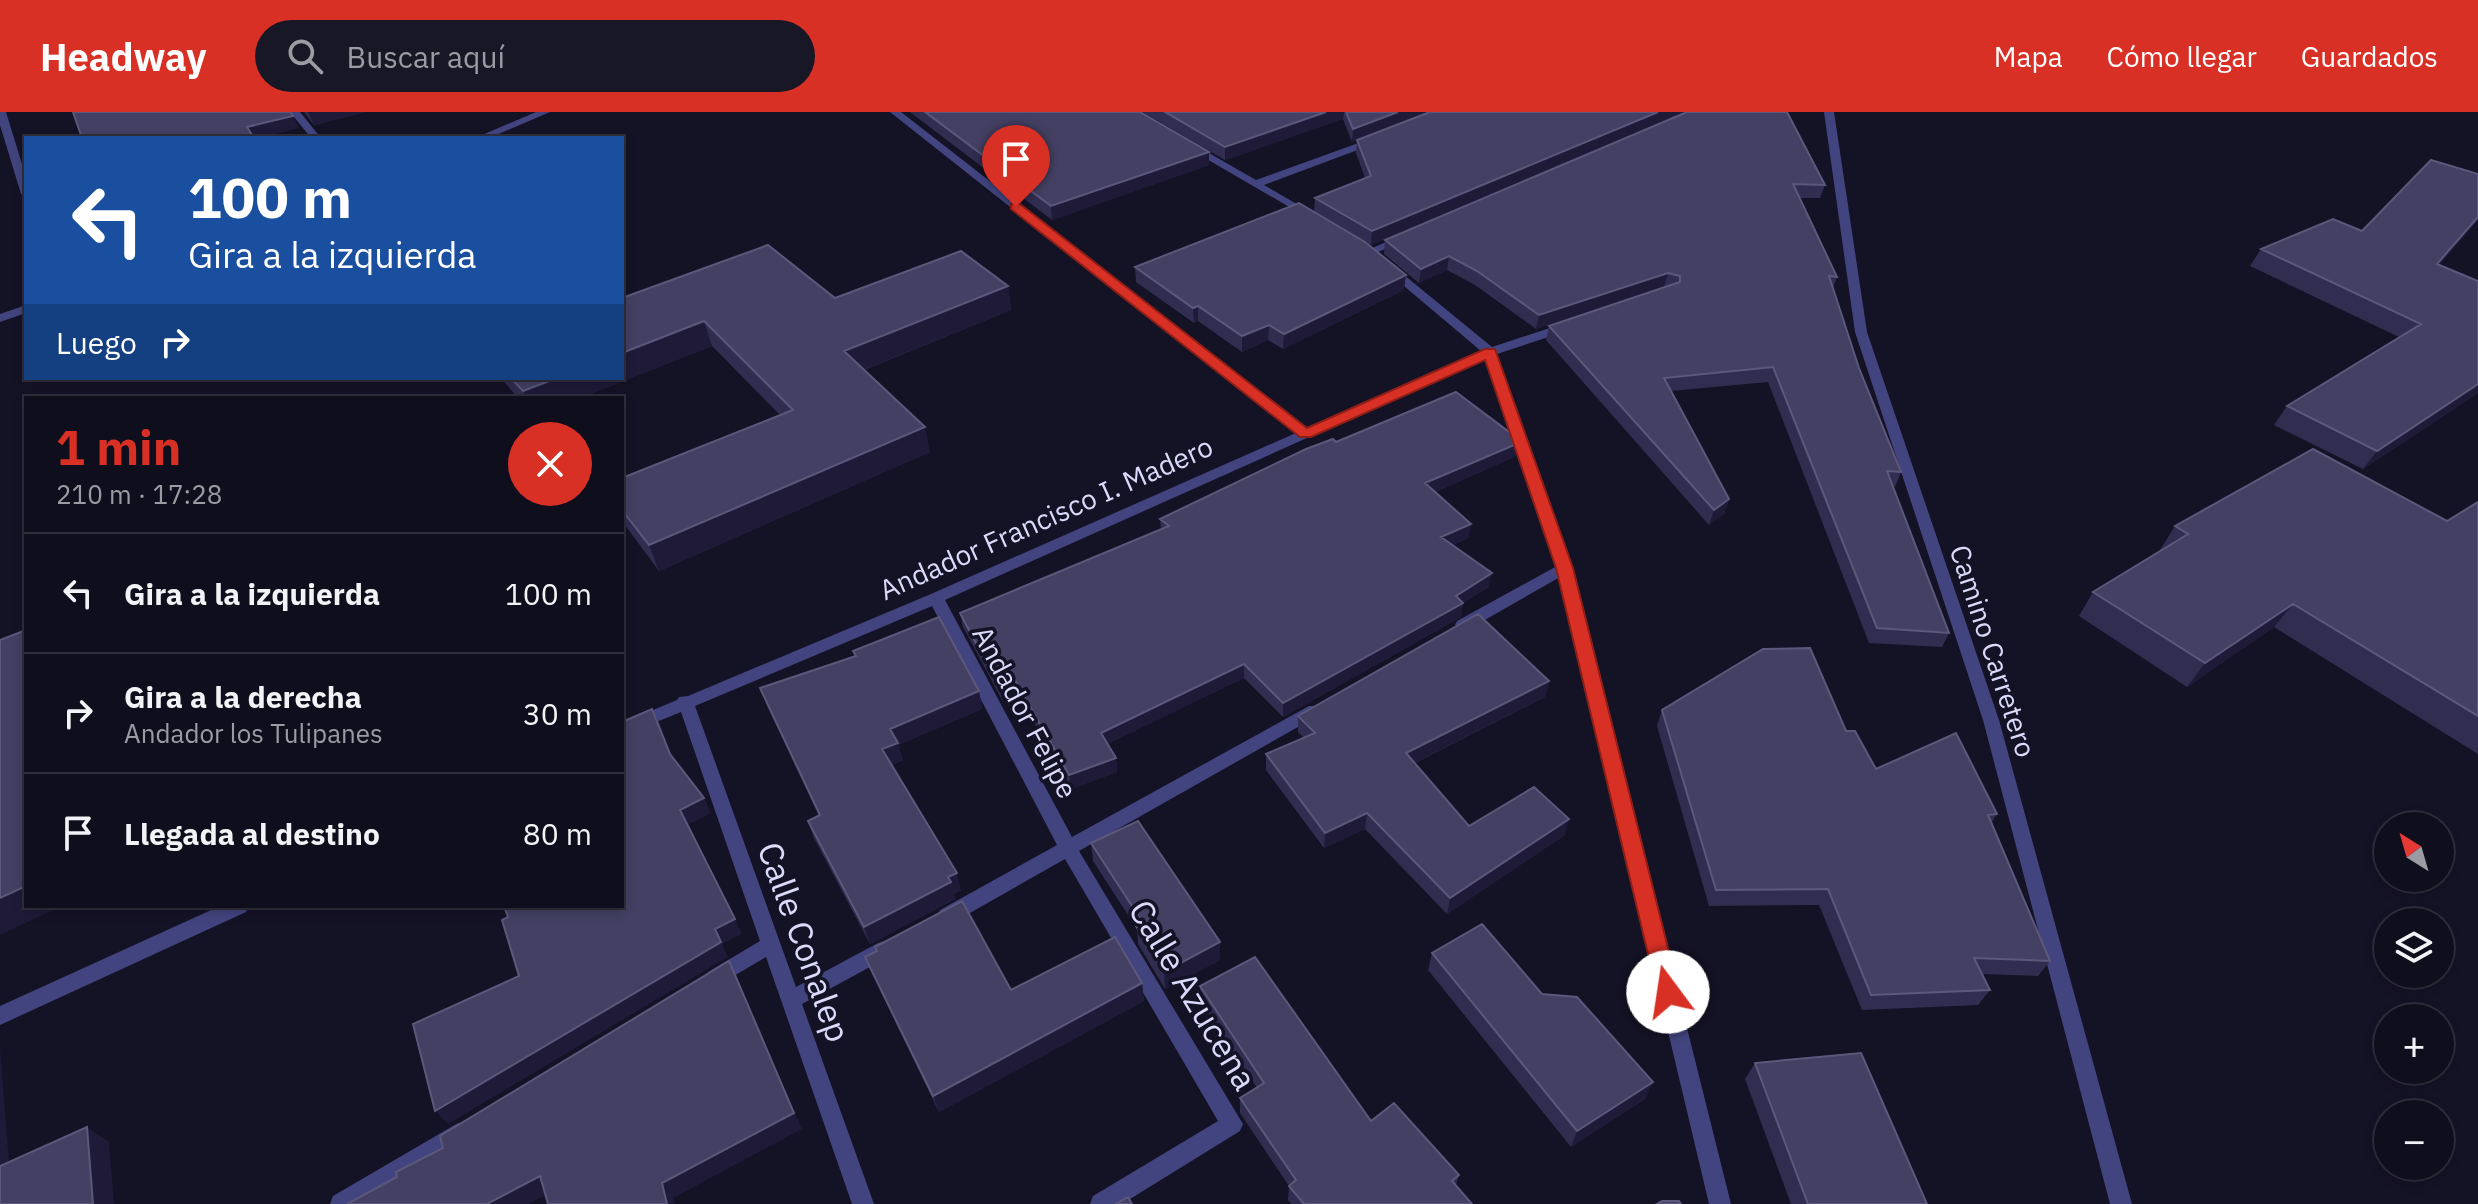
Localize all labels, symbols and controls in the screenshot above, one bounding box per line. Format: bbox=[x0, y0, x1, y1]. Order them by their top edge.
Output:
search box bbox=[255, 20, 815, 92]
text: Headway bbox=[40, 32, 207, 81]
icon: search bbox=[283, 34, 327, 78]
text: Buscar aquí bbox=[347, 37, 505, 76]
text: Mapa bbox=[1994, 38, 2063, 75]
text: Cómo llegar bbox=[2107, 38, 2257, 75]
text: Guardados bbox=[2301, 38, 2438, 75]
pin bbox=[982, 125, 1050, 207]
icon: arrive bbox=[994, 137, 1038, 181]
text: 100 m bbox=[188, 161, 352, 233]
icon: left bbox=[56, 168, 160, 272]
text: Gira a la izquierda bbox=[188, 231, 477, 278]
icon: right bbox=[153, 320, 197, 364]
text: Luego bbox=[56, 323, 137, 362]
text: 1 min bbox=[56, 416, 181, 478]
button: close bbox=[508, 422, 592, 506]
street label: Andador Francisco I. Madero bbox=[873, 427, 1218, 608]
text: 210 m · 17:28 bbox=[56, 477, 222, 511]
street label: Camino Carretero bbox=[1942, 540, 2045, 762]
icon: left bbox=[56, 571, 100, 615]
text: Gira a la izquierda bbox=[124, 574, 380, 613]
text: 100 m bbox=[505, 574, 592, 613]
street label: Andador Felipe bbox=[964, 619, 1086, 805]
text: Gira a la derecha bbox=[124, 677, 362, 716]
icon: right bbox=[56, 691, 100, 735]
text: 30 m bbox=[523, 694, 592, 733]
text: Andador los Tulipanes bbox=[124, 716, 383, 750]
icon: arrive bbox=[56, 811, 100, 855]
north arrow bbox=[2374, 812, 2454, 892]
map controls bbox=[2374, 812, 2454, 1180]
text: Llegada al destino bbox=[124, 814, 380, 853]
text: 80 m bbox=[523, 814, 592, 853]
street label: Calle Conalep bbox=[748, 836, 861, 1048]
street label: Calle Azucena bbox=[1120, 891, 1268, 1098]
button: layers bbox=[2374, 908, 2454, 988]
position arrow bbox=[1626, 950, 1710, 1034]
button: + bbox=[2374, 1004, 2454, 1084]
button: − bbox=[2374, 1100, 2454, 1180]

